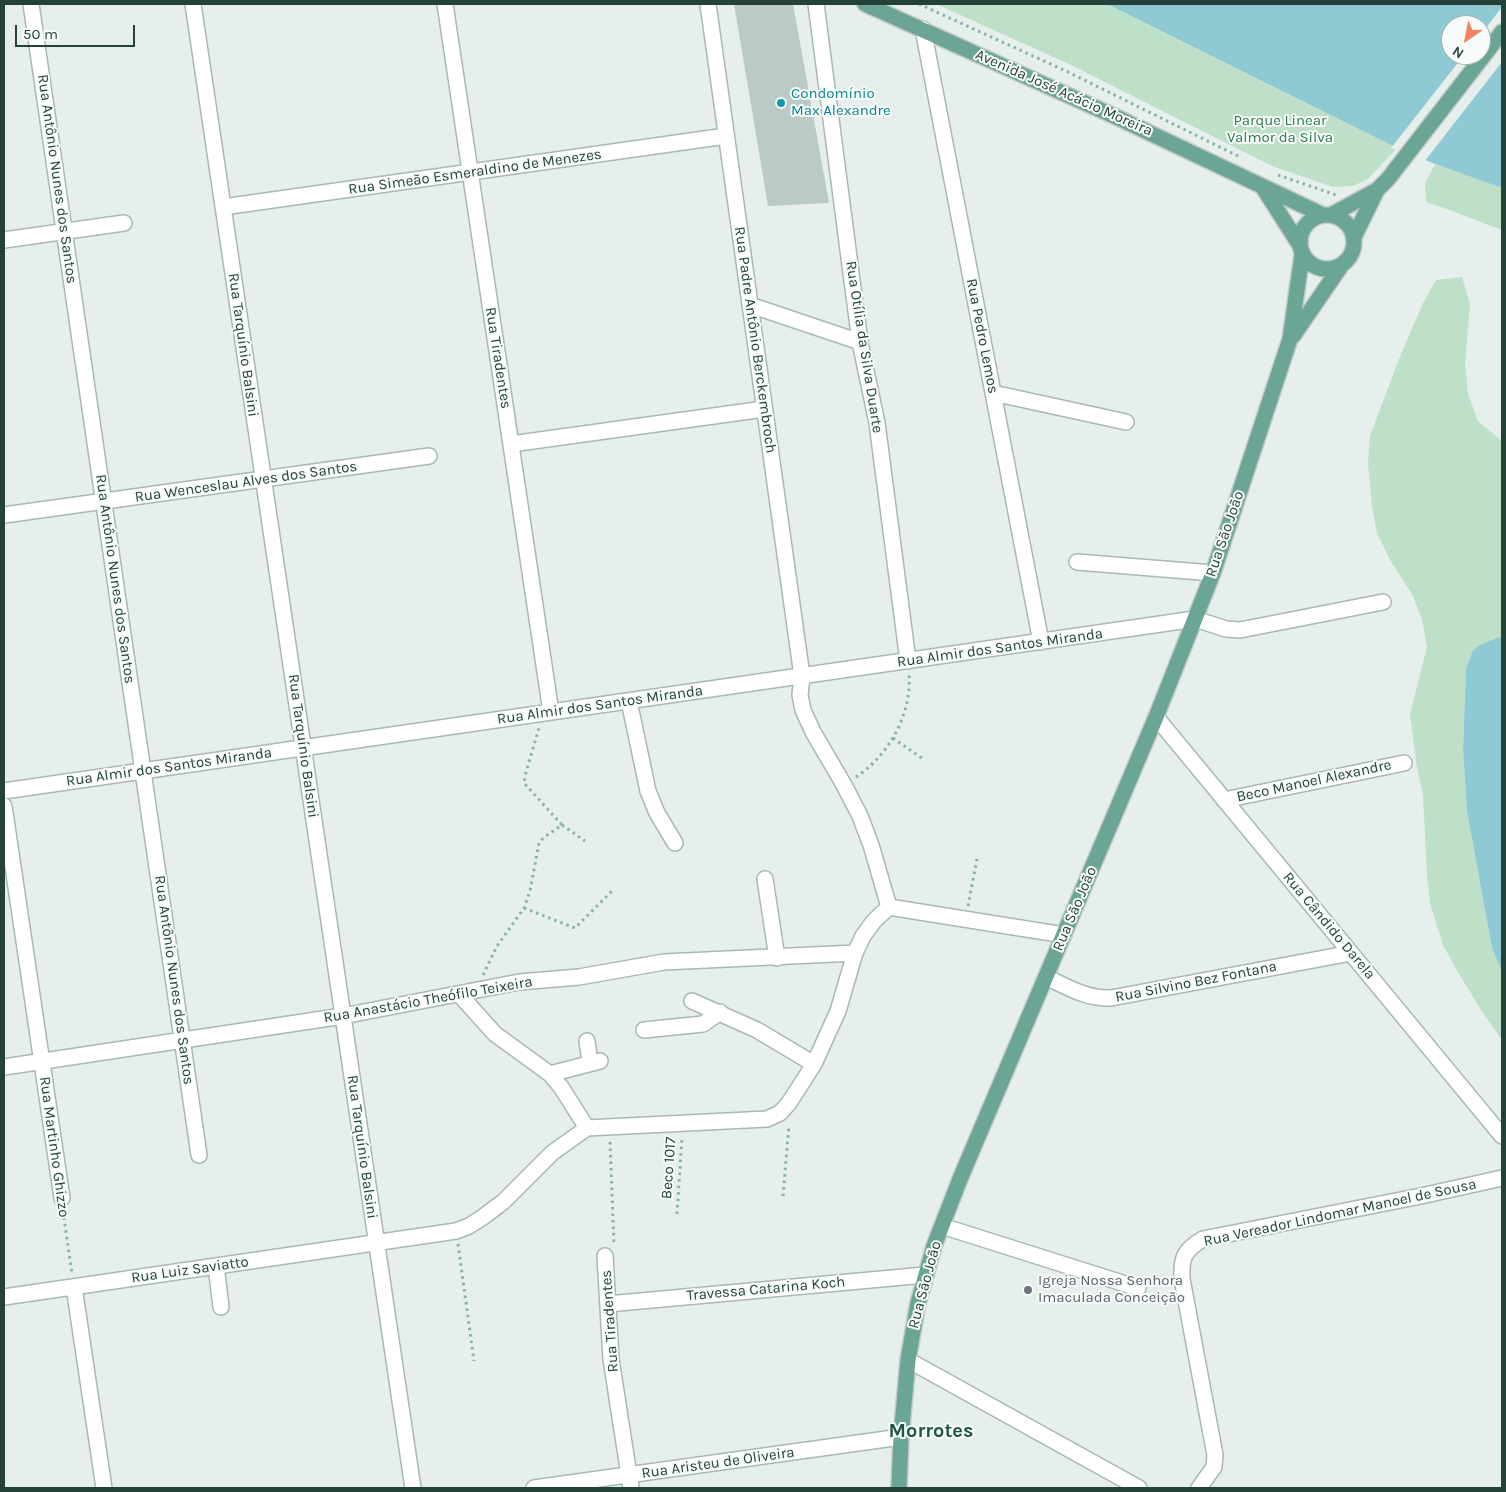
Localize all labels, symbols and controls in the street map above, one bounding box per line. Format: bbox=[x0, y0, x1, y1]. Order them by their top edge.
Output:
scale bar bbox=[18, 15, 138, 47]
north arrow bbox=[1441, 15, 1491, 65]
text: 50 m bbox=[23, 25, 58, 43]
text: N bbox=[1449, 42, 1467, 62]
street label: Avenida José Acácio Moreira bbox=[973, 46, 1155, 140]
street label: Rua Antônio Nunes dos Santos bbox=[33, 73, 81, 285]
place label: Condomínio Max Alexandre bbox=[791, 85, 891, 120]
marker: Condomínio Max Alexandre bbox=[775, 97, 787, 109]
park label: Parque Linear Valmor da Silva bbox=[1227, 112, 1333, 147]
street label: Rua Simeão Esmeraldino de Menezes bbox=[347, 145, 603, 199]
street label: Rua Padre Antônio Berckembroch bbox=[730, 226, 780, 454]
street label: Rua Otília da Silva Duarte bbox=[841, 260, 887, 434]
street label: Rua Tarquínio Balsini bbox=[224, 272, 262, 418]
street label: Rua Pedro Lemos bbox=[962, 277, 1002, 395]
street label: Rua Tiradentes bbox=[481, 306, 515, 410]
street label: Rua Wenceslau Alves dos Santos bbox=[134, 457, 358, 507]
street label: Rua Antônio Nunes dos Santos bbox=[91, 473, 139, 685]
street label: Rua São João bbox=[1202, 489, 1248, 579]
street label: Rua Almir dos Santos Miranda bbox=[896, 625, 1104, 671]
street label: Rua Tarquínio Balsini bbox=[284, 673, 322, 819]
street label: Rua Almir dos Santos Miranda bbox=[496, 682, 704, 728]
street label: Rua Almir dos Santos Miranda bbox=[65, 744, 273, 790]
street label: Beco Manoel Alexandre bbox=[1235, 756, 1393, 806]
street label: Rua São João bbox=[1049, 864, 1101, 954]
street label: Rua Cândido Darela bbox=[1279, 869, 1379, 983]
street label: Rua Antônio Nunes dos Santos bbox=[150, 874, 198, 1086]
street label: Rua Silvino Bez Fontana bbox=[1114, 957, 1278, 1007]
street label: Rua Anastácio Theófilo Teixeira bbox=[322, 973, 534, 1027]
street label: Rua Tarquínio Balsini bbox=[343, 1074, 381, 1220]
street label: Rua Martinho Ghizzo bbox=[35, 1075, 73, 1219]
street label: Beco 1017 bbox=[658, 1136, 680, 1200]
street label: Rua Vereador Lindomar Manoel de Sousa bbox=[1202, 1175, 1478, 1251]
street label: Rua São João bbox=[905, 1239, 945, 1331]
street label: Rua Luiz Saviatto bbox=[130, 1253, 250, 1287]
street label: Rua Tiradentes bbox=[597, 1269, 623, 1373]
place label: Igreja Nossa Senhora Imaculada Conceição bbox=[1038, 1272, 1185, 1307]
street label: Travessa Catarina Koch bbox=[686, 1273, 846, 1305]
marker: Igreja Nossa Senhora Imaculada Conceição bbox=[1022, 1284, 1034, 1296]
district label: Morrotes bbox=[889, 1419, 973, 1443]
street label: Rua Aristeu de Oliveira bbox=[640, 1443, 796, 1483]

